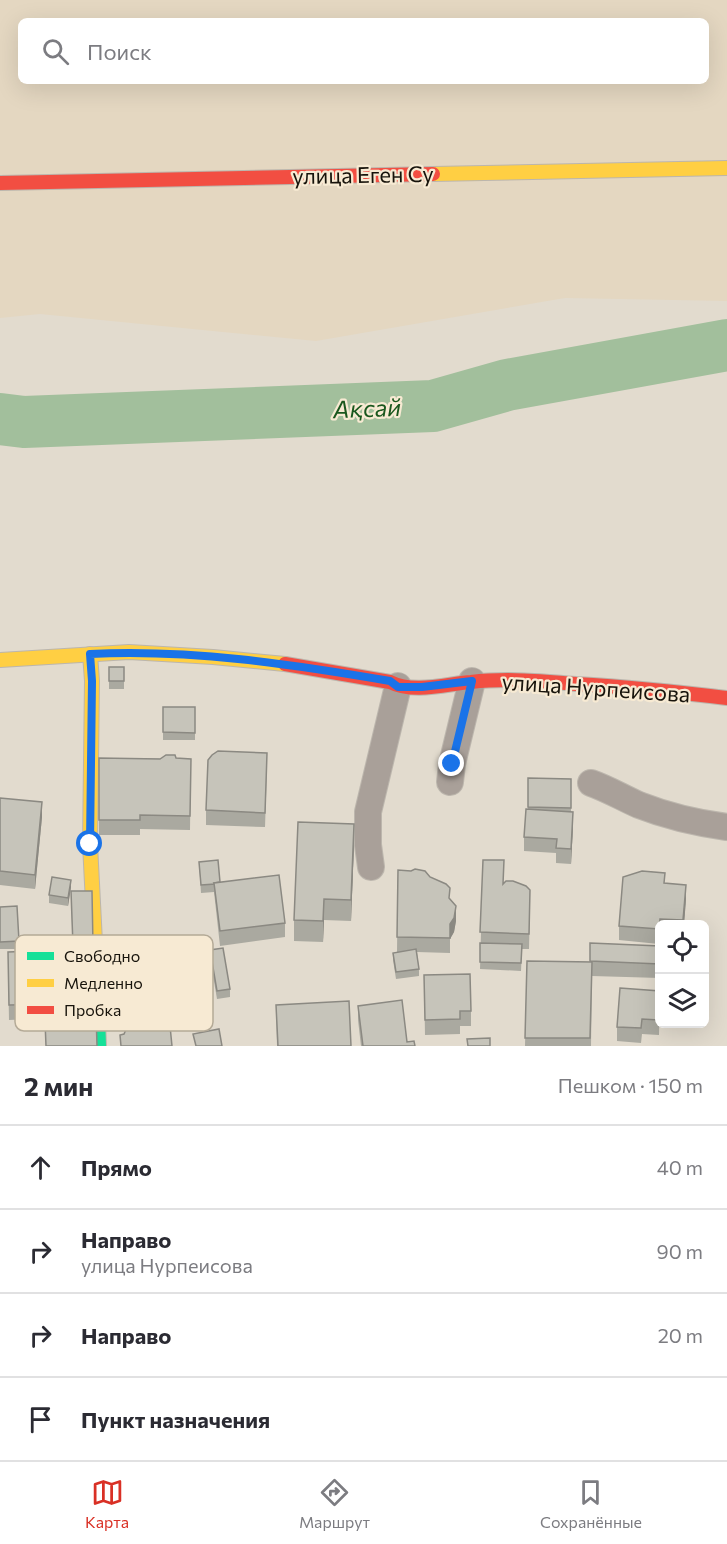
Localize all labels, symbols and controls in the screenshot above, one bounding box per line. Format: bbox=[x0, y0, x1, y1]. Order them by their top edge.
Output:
search box bbox=[18, 18, 709, 84]
icon: search bbox=[39, 35, 72, 68]
text: Поиск bbox=[87, 38, 152, 65]
street label: улица Еген Су bbox=[292, 160, 434, 189]
water label: Ақсай bbox=[331, 392, 402, 423]
street label: улица Нурпеисова bbox=[501, 667, 691, 708]
route end bbox=[438, 750, 464, 776]
route start bbox=[76, 830, 102, 856]
map controls bbox=[655, 920, 709, 1028]
button: locate bbox=[655, 920, 709, 974]
legend bbox=[15, 935, 213, 1031]
text: Свободно bbox=[64, 946, 140, 965]
text: Медленно bbox=[64, 973, 143, 992]
button: layers bbox=[655, 974, 709, 1028]
text: Пробка bbox=[64, 1000, 121, 1019]
text: 2 мин bbox=[24, 1070, 93, 1101]
text: Пешком · 150 m bbox=[558, 1073, 703, 1097]
icon: ahead bbox=[24, 1151, 57, 1184]
text: Прямо bbox=[81, 1154, 152, 1181]
text: 40 m bbox=[657, 1155, 703, 1179]
text: Направо bbox=[81, 1226, 171, 1253]
icon: right bbox=[24, 1235, 57, 1268]
text: 90 m bbox=[657, 1239, 703, 1263]
text: улица Нурпеисова bbox=[81, 1253, 253, 1277]
icon: right bbox=[24, 1319, 57, 1352]
text: Направо bbox=[81, 1322, 171, 1349]
text: 20 m bbox=[658, 1323, 703, 1347]
icon: arrive bbox=[24, 1403, 57, 1436]
text: Пункт назначения bbox=[81, 1406, 270, 1433]
tab: Карта bbox=[85, 1476, 129, 1531]
tab: Маршрут bbox=[299, 1476, 370, 1531]
tab: Сохранённые bbox=[540, 1476, 642, 1531]

